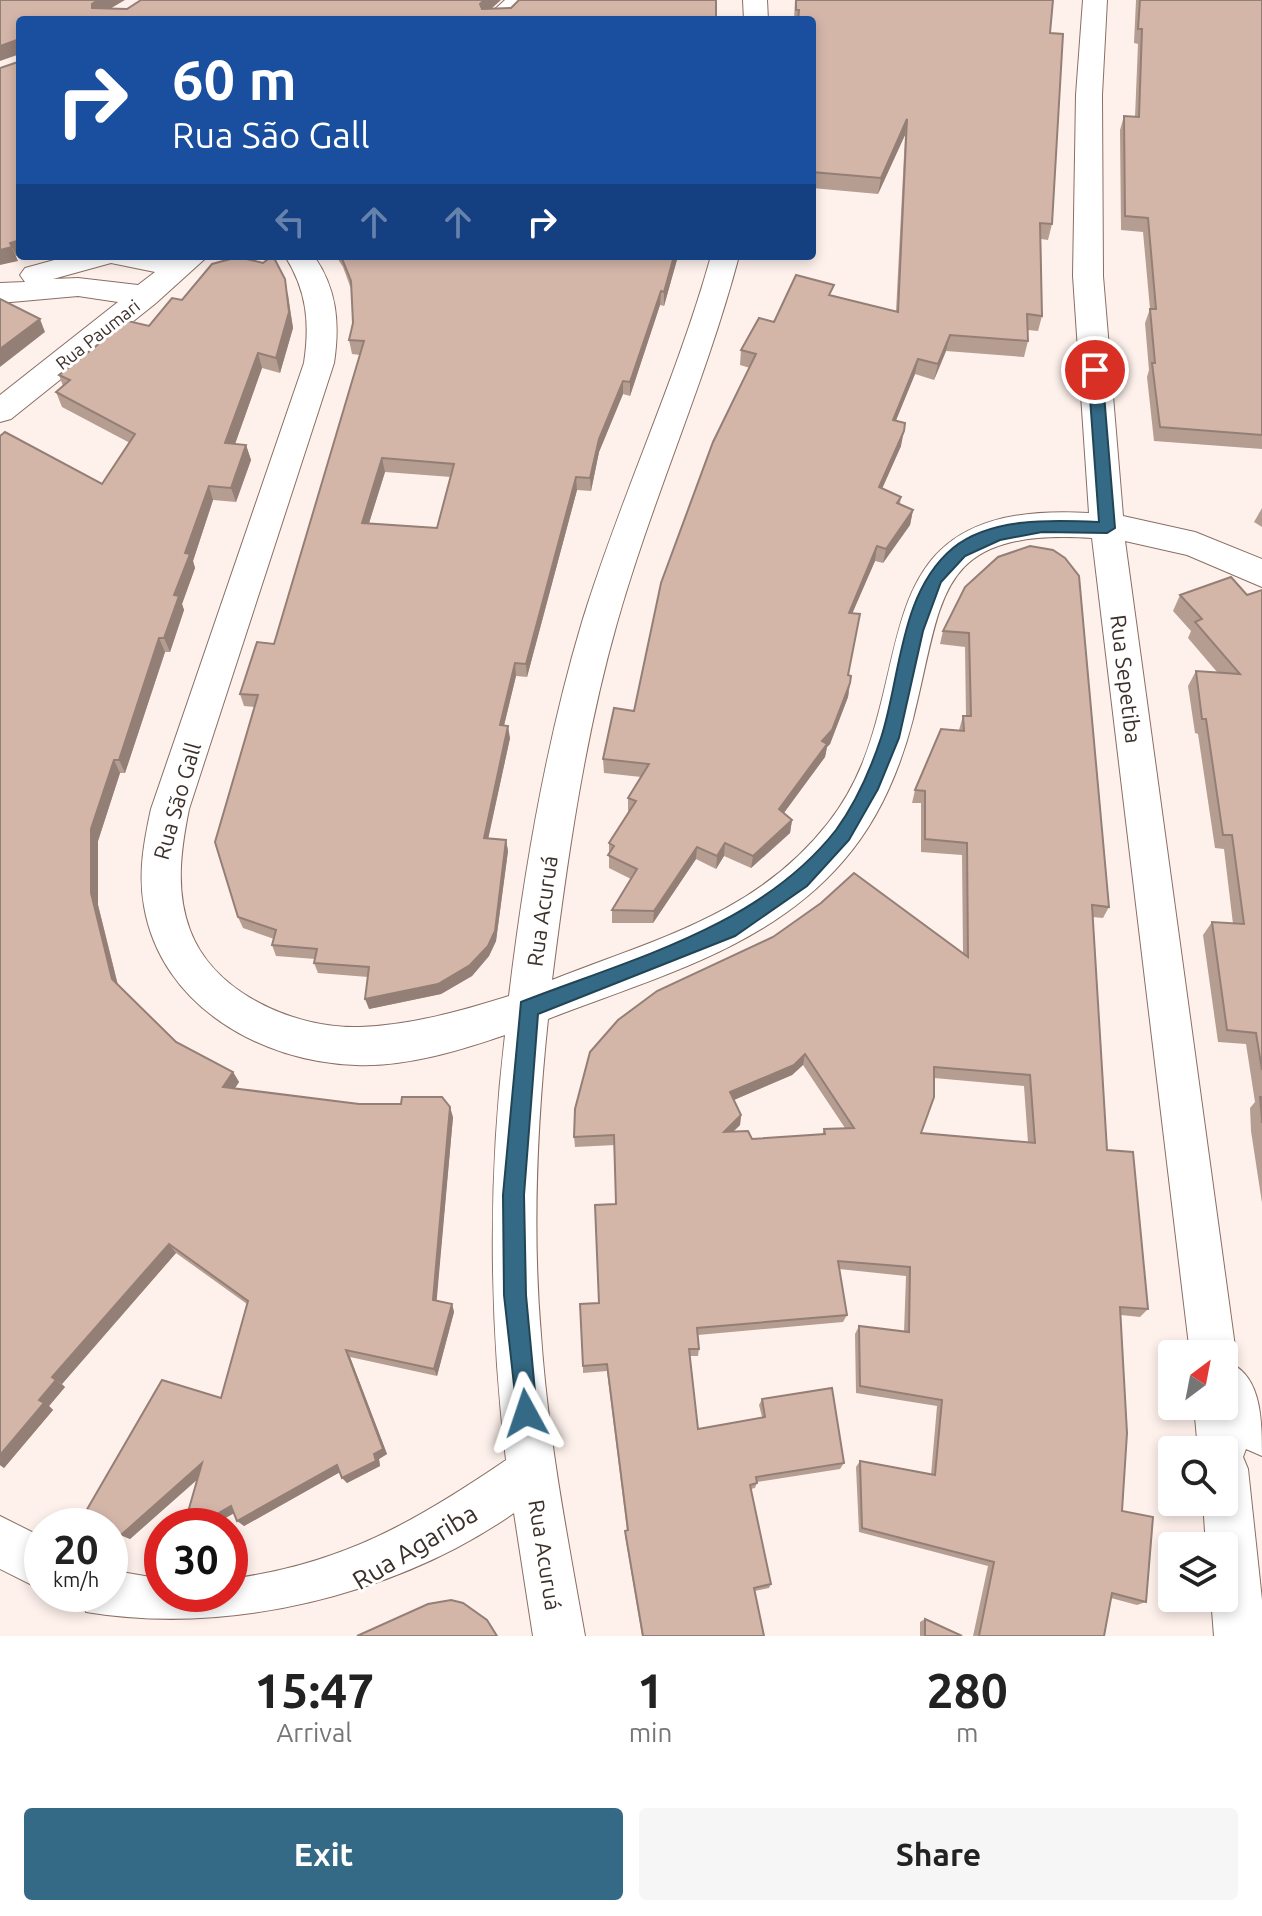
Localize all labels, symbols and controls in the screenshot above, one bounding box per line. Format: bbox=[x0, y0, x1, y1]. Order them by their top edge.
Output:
icon: right bbox=[40, 48, 144, 152]
text: 60 m bbox=[172, 48, 297, 111]
text: Rua São Gall bbox=[172, 114, 370, 155]
icon: left bbox=[268, 200, 312, 244]
icon: ahead bbox=[352, 200, 396, 244]
icon: ahead bbox=[436, 200, 480, 244]
icon: right bbox=[520, 200, 564, 244]
street label: Rua Paumari bbox=[51, 295, 143, 373]
pin bbox=[1061, 336, 1129, 404]
icon: arrive bbox=[1073, 348, 1117, 392]
street label: Rua Sepetiba bbox=[1106, 613, 1147, 745]
street label: Rua São Gall bbox=[148, 739, 205, 862]
street label: Rua Acuruá bbox=[521, 854, 562, 968]
north arrow bbox=[1158, 1340, 1238, 1420]
map controls bbox=[1158, 1340, 1238, 1612]
position arrow bbox=[484, 1371, 568, 1455]
button: search bbox=[1158, 1436, 1238, 1516]
street label: Rua Agariba bbox=[347, 1498, 482, 1595]
street label: Rua Acuruá bbox=[524, 1498, 567, 1612]
speed limit sign: 30 bbox=[144, 1508, 248, 1612]
text: 20 bbox=[53, 1527, 99, 1572]
button: layers bbox=[1158, 1532, 1238, 1612]
text: km/h bbox=[53, 1568, 99, 1591]
text: 15:47 bbox=[254, 1663, 374, 1717]
text: 1 bbox=[637, 1663, 664, 1717]
text: 280 bbox=[927, 1663, 1008, 1717]
text: Arrival bbox=[276, 1718, 352, 1747]
text: min bbox=[629, 1718, 672, 1747]
text: m bbox=[956, 1718, 978, 1747]
button: Exit bbox=[24, 1808, 623, 1900]
button: Share bbox=[639, 1808, 1238, 1900]

